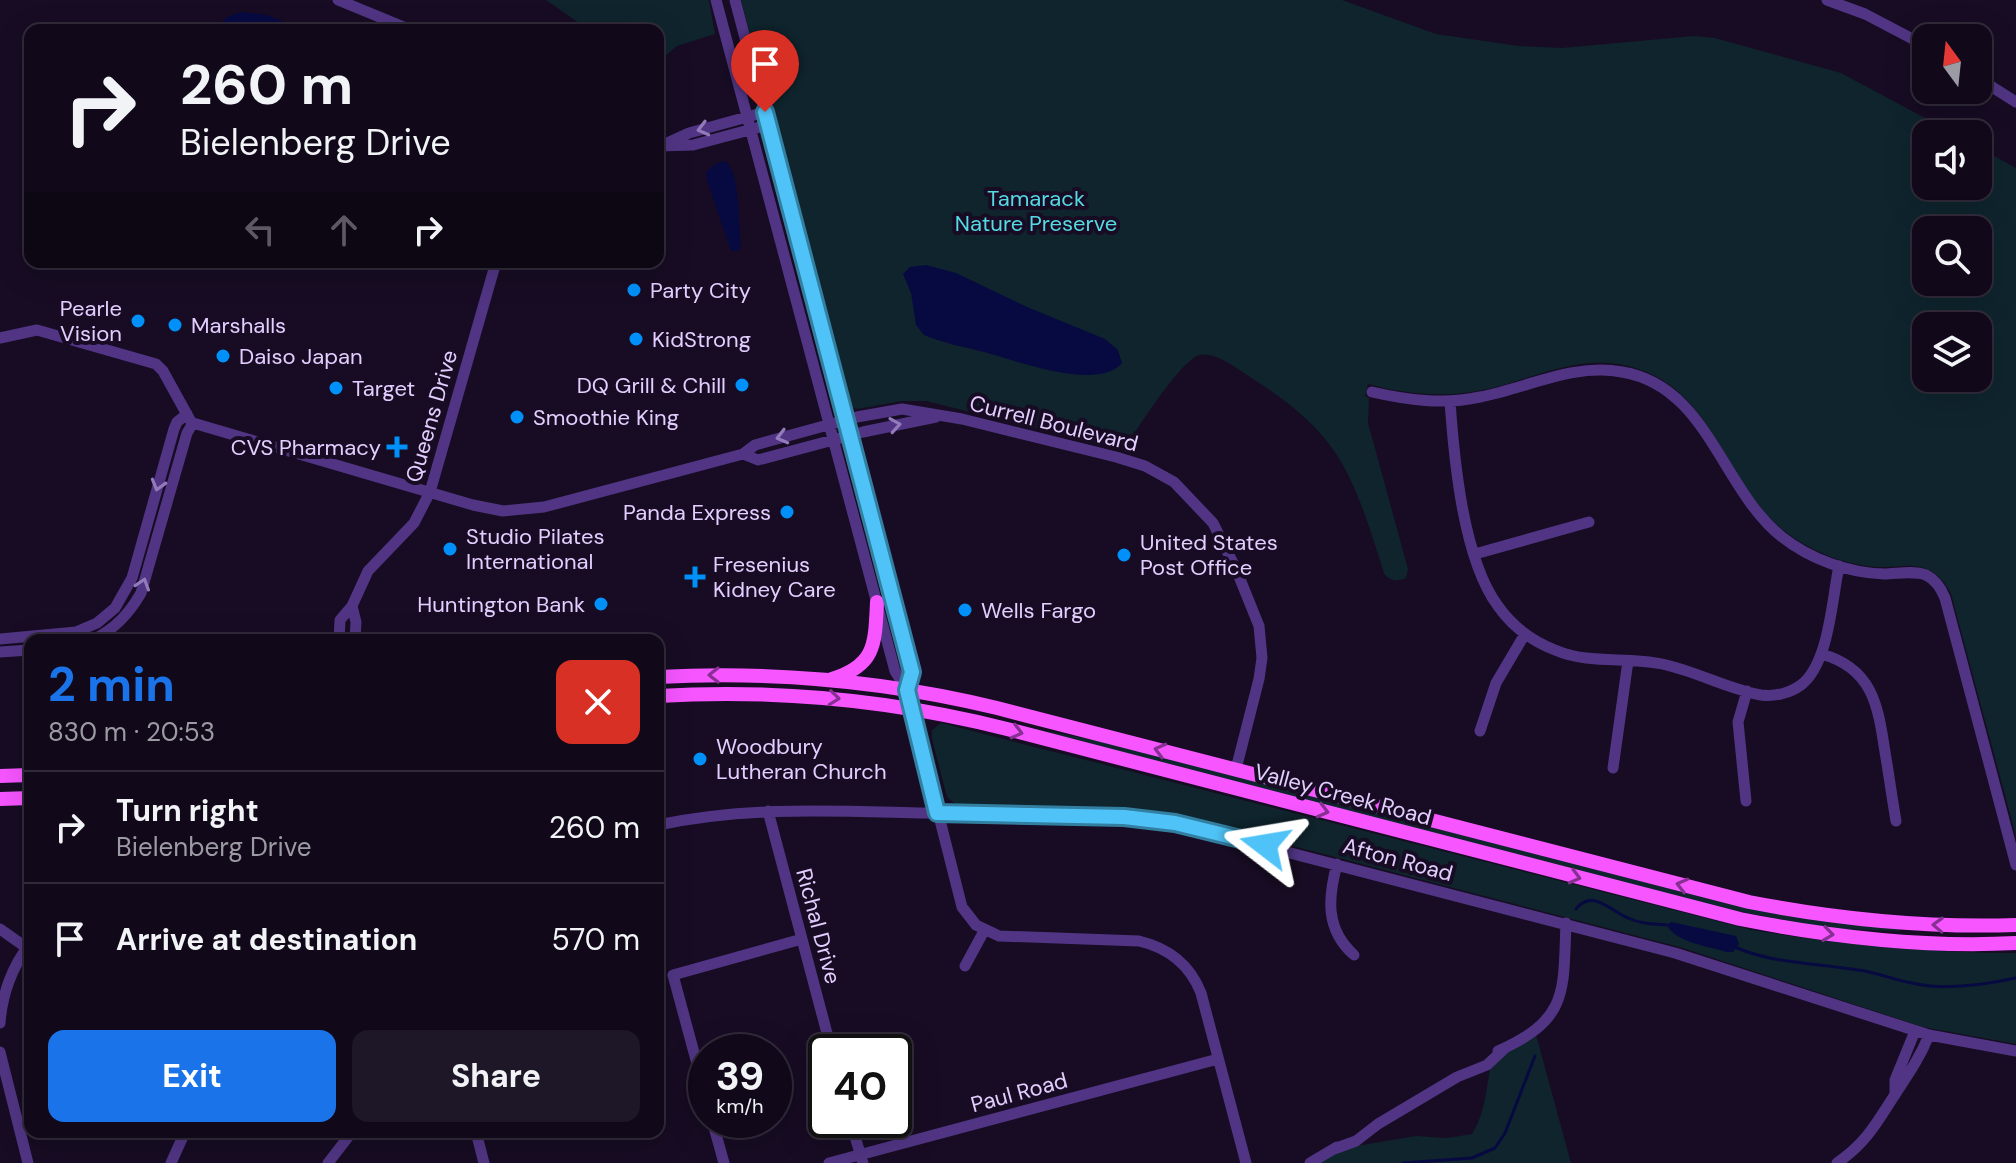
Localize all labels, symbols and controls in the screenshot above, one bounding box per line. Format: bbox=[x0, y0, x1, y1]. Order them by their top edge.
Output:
north arrow bbox=[1912, 24, 1992, 104]
map controls bbox=[1912, 24, 1992, 392]
pin bbox=[731, 30, 799, 112]
icon: arrive bbox=[743, 42, 787, 86]
text: 260 m bbox=[180, 48, 353, 121]
icon: right bbox=[48, 56, 152, 160]
text: Bielenberg Drive bbox=[180, 119, 451, 166]
one-way arrow bbox=[696, 120, 710, 136]
button: sound bbox=[1912, 120, 1992, 200]
park label: Tamarack Nature Preserve bbox=[955, 184, 1117, 238]
icon: left bbox=[238, 208, 282, 252]
icon: ahead bbox=[322, 208, 366, 252]
icon: right bbox=[406, 208, 450, 252]
button: search bbox=[1912, 216, 1992, 296]
place label: Party City bbox=[650, 276, 751, 305]
marker: Party City bbox=[625, 281, 643, 299]
place label: Pearle Vision bbox=[60, 294, 122, 348]
place label: Marshalls bbox=[191, 311, 286, 340]
marker: Pearle Vision bbox=[129, 312, 147, 330]
button: layers bbox=[1912, 312, 1992, 392]
marker: Marshalls bbox=[166, 316, 184, 334]
place label: KidStrong bbox=[652, 325, 751, 354]
marker: KidStrong bbox=[627, 330, 645, 348]
place label: Daiso Japan bbox=[239, 342, 363, 371]
marker: Daiso Japan bbox=[214, 347, 232, 365]
street label: Queens Drive bbox=[399, 347, 464, 486]
place label: DQ Grill & Chill bbox=[577, 371, 726, 400]
place label: Target bbox=[352, 374, 415, 403]
marker: DQ Grill & Chill bbox=[733, 376, 751, 394]
marker: Target bbox=[327, 379, 345, 397]
street label: Currell Boulevard bbox=[967, 389, 1141, 458]
place label: Smoothie King bbox=[533, 403, 679, 432]
marker: Smoothie King bbox=[508, 408, 526, 426]
one-way arrow bbox=[888, 417, 902, 434]
one-way arrow bbox=[776, 428, 790, 444]
place label: CVS Pharmacy bbox=[231, 433, 381, 462]
marker: CVS Pharmacy bbox=[388, 438, 406, 456]
one-way arrow bbox=[151, 477, 167, 491]
place label: Panda Express bbox=[623, 498, 771, 527]
marker: Panda Express bbox=[778, 503, 796, 521]
place label: Studio Pilates International bbox=[466, 522, 604, 576]
place label: United States Post Office bbox=[1140, 528, 1278, 582]
marker: Studio Pilates International bbox=[441, 540, 459, 558]
marker: United States Post Office bbox=[1115, 546, 1133, 564]
place label: Fresenius Kidney Care bbox=[713, 550, 836, 604]
marker: Fresenius Kidney Care bbox=[684, 566, 706, 588]
one-way arrow bbox=[134, 577, 150, 591]
place label: Huntington Bank bbox=[417, 590, 585, 619]
marker: Huntington Bank bbox=[592, 595, 610, 613]
place label: Wells Fargo bbox=[981, 596, 1096, 625]
marker: Wells Fargo bbox=[956, 601, 974, 619]
text: 2 min bbox=[48, 653, 175, 716]
button: close bbox=[556, 660, 640, 744]
one-way arrow bbox=[707, 666, 720, 684]
one-way arrow bbox=[828, 690, 841, 707]
text: 830 m · 20:53 bbox=[48, 715, 215, 749]
one-way arrow bbox=[1010, 722, 1024, 739]
place label: Woodbury Lutheran Church bbox=[716, 732, 887, 786]
one-way arrow bbox=[1154, 742, 1168, 759]
marker: Woodbury Lutheran Church bbox=[691, 750, 709, 768]
street label: Valley Creek Road bbox=[1251, 757, 1435, 832]
text: Turn right bbox=[116, 791, 259, 830]
one-way arrow bbox=[1316, 802, 1330, 819]
position arrow bbox=[1223, 803, 1307, 887]
icon: right bbox=[48, 805, 92, 849]
text: 260 m bbox=[549, 808, 640, 847]
text: Bielenberg Drive bbox=[116, 830, 312, 864]
street label: Afton Road bbox=[1340, 831, 1456, 888]
street label: Richal Drive bbox=[789, 865, 848, 987]
one-way arrow bbox=[1567, 867, 1581, 884]
one-way arrow bbox=[1675, 878, 1689, 895]
one-way arrow bbox=[1931, 916, 1944, 933]
icon: arrive bbox=[48, 917, 92, 961]
text: Arrive at destination bbox=[116, 920, 417, 959]
text: 570 m bbox=[551, 920, 640, 959]
one-way arrow bbox=[1821, 925, 1835, 942]
button: Exit bbox=[48, 1030, 336, 1122]
button: Share bbox=[352, 1030, 640, 1122]
speed limit sign: 40 bbox=[808, 1034, 912, 1138]
text: 39 bbox=[716, 1050, 764, 1102]
street label: Paul Road bbox=[968, 1066, 1071, 1119]
text: km/h bbox=[716, 1093, 764, 1119]

